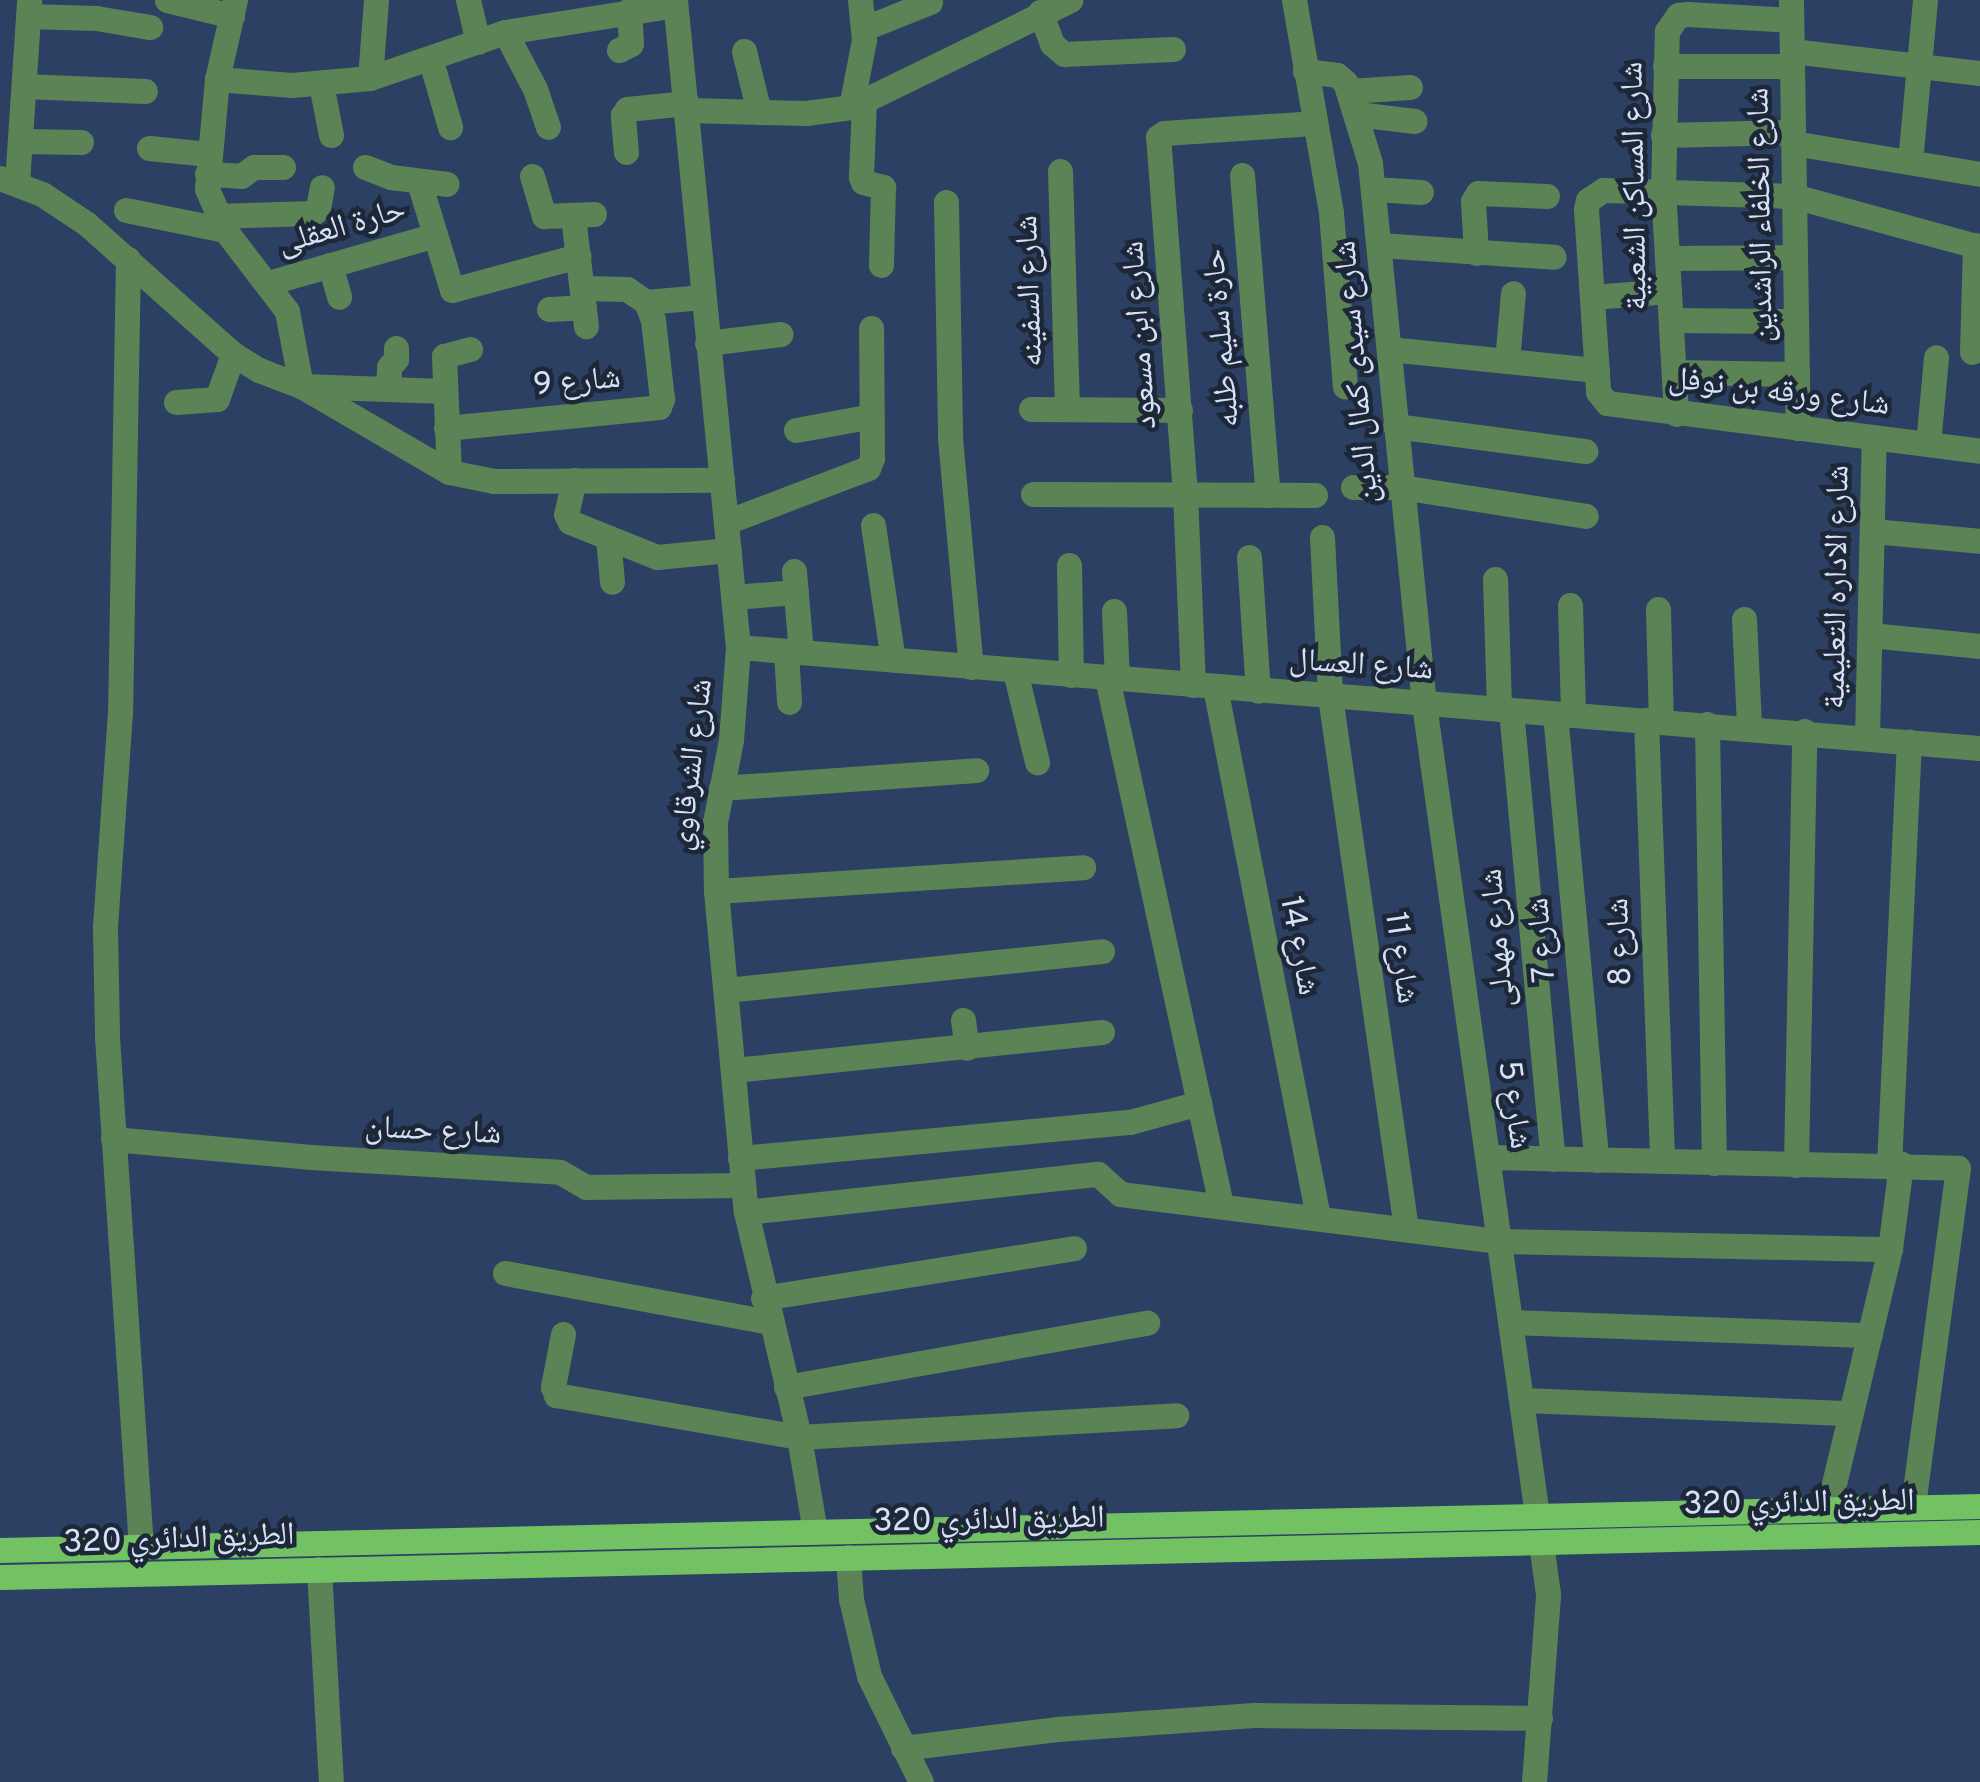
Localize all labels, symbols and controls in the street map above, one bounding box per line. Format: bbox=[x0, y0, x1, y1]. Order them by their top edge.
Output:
street label: شارع المساكن الشعبية bbox=[1615, 61, 1657, 311]
street label: شارع الخلفاء الراشدين bbox=[1741, 87, 1783, 343]
street label: حارة العقلى bbox=[274, 191, 410, 265]
street label: شارع السفينه bbox=[1009, 215, 1053, 367]
street label: شارع سيدى كمال الدين bbox=[1327, 239, 1389, 505]
street label: شارع ابن مسعود bbox=[1115, 240, 1167, 430]
street label: حارة سليم طلبه bbox=[1196, 247, 1250, 429]
street label: شارع 9 bbox=[532, 360, 622, 406]
street label: شارع ورقه بن نوفل bbox=[1666, 360, 1892, 426]
street label: شارع الاداره التعليمية bbox=[1817, 465, 1859, 709]
street label: شارع العسال bbox=[1288, 642, 1434, 690]
street label: شارع الشرقاوي bbox=[663, 677, 723, 853]
street label: شارع مهدلى bbox=[1474, 867, 1524, 1009]
street label: شارع 14 bbox=[1270, 893, 1326, 999]
street label: شارع 7 bbox=[1520, 896, 1566, 984]
street label: شارع 8 bbox=[1600, 897, 1642, 987]
street label: شارع 11 bbox=[1375, 910, 1425, 1006]
street label: شارع 5 bbox=[1488, 1059, 1538, 1151]
street label: شارع حسان bbox=[364, 1109, 502, 1155]
street label: الطريق الدائري 320 bbox=[1683, 1483, 1915, 1525]
street label: الطريق الدائري 320 bbox=[873, 1500, 1105, 1542]
street label: الطريق الدائري 320 bbox=[63, 1517, 295, 1563]

